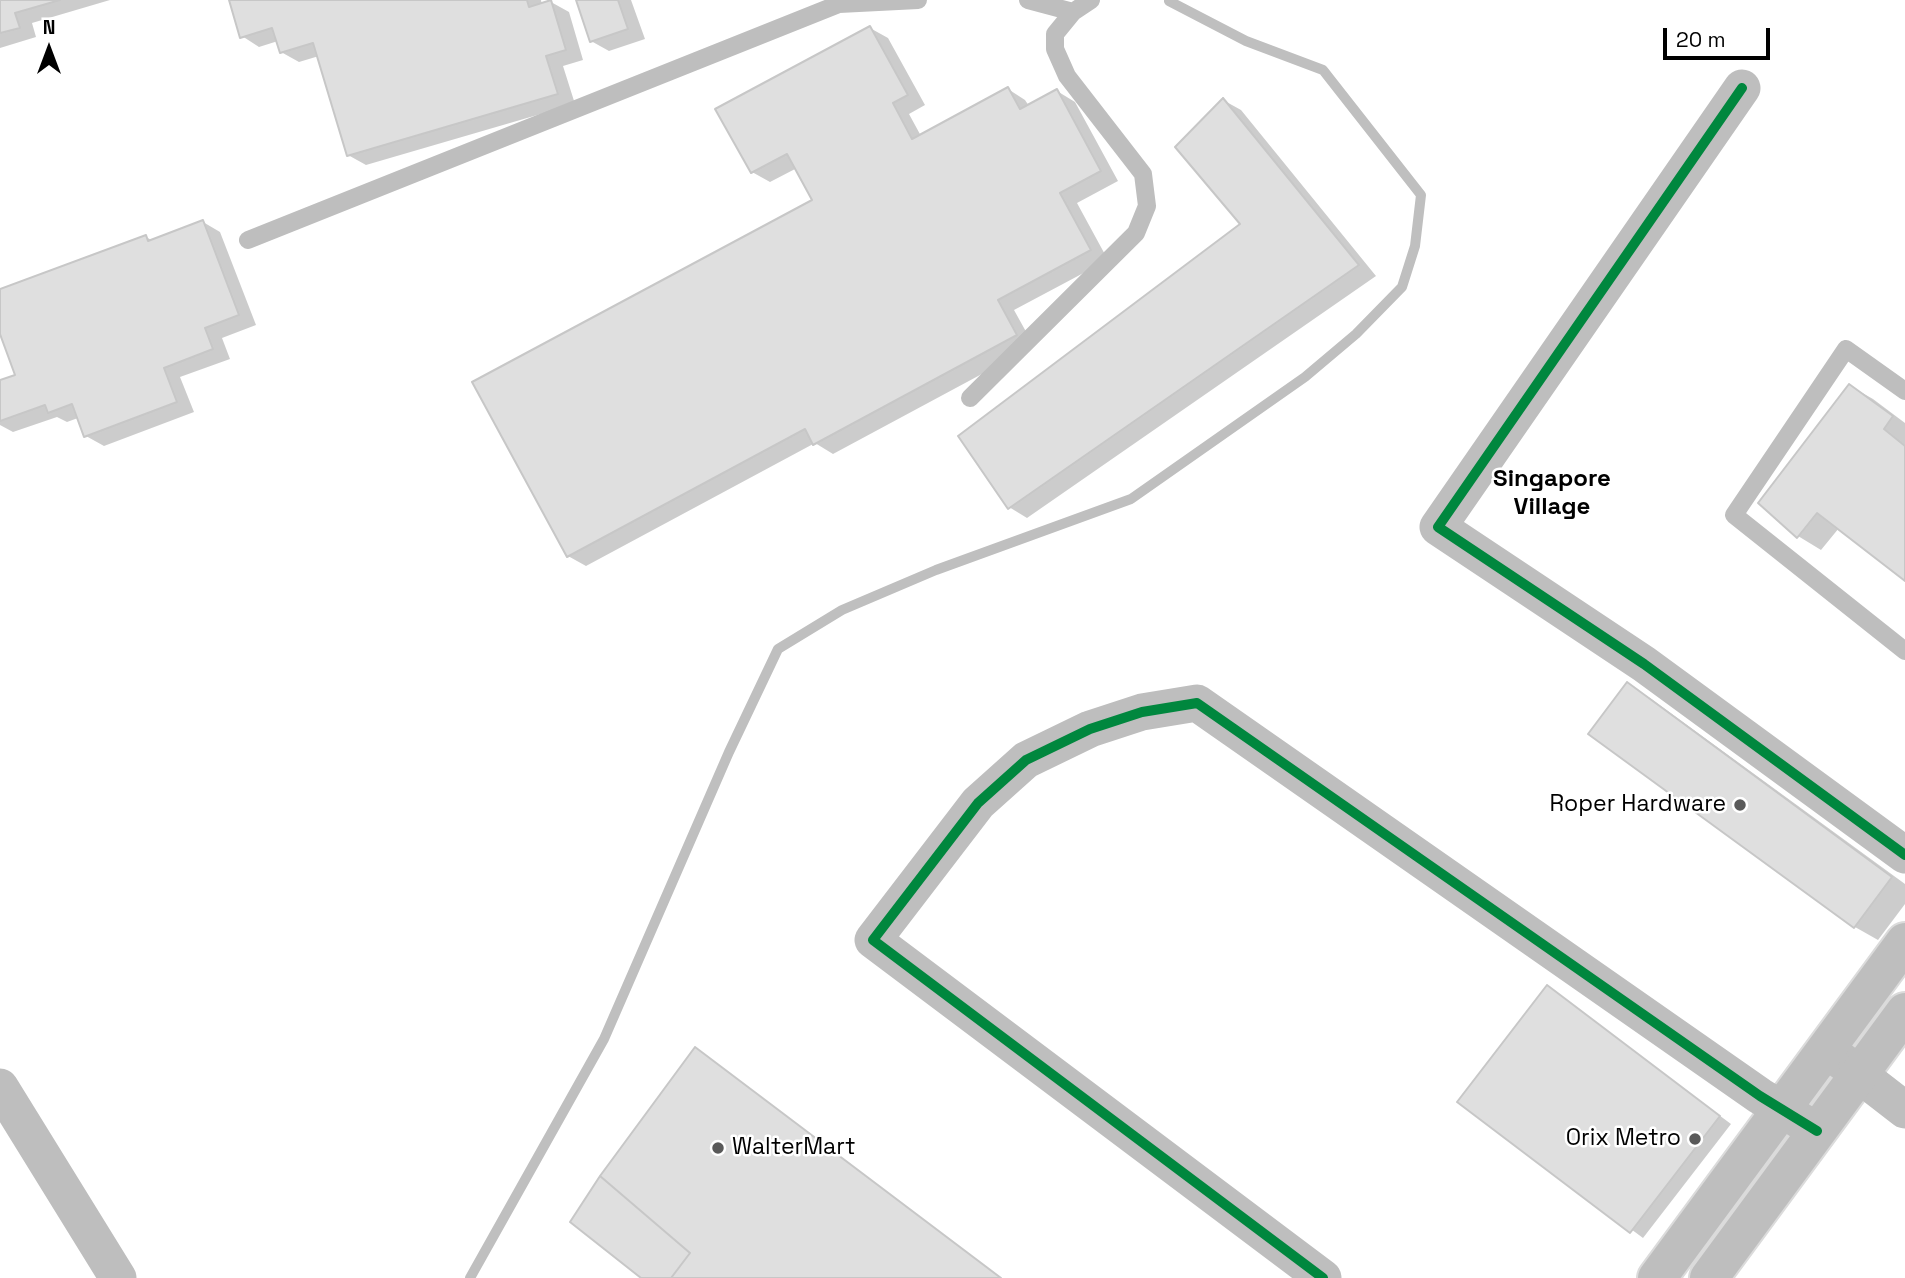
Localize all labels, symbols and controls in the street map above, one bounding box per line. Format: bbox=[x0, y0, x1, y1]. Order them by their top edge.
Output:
north arrow bbox=[14, 14, 84, 84]
scale bar bbox=[1667, 14, 1774, 58]
text: N bbox=[43, 15, 55, 40]
text: 20 m bbox=[1676, 26, 1726, 53]
district label: Singapore Village bbox=[1493, 465, 1611, 521]
place label: Roper Hardware bbox=[1550, 791, 1726, 819]
marker: Roper Hardware bbox=[1732, 797, 1748, 813]
place label: Orix Metro bbox=[1566, 1125, 1681, 1153]
marker: Orix Metro bbox=[1687, 1131, 1703, 1147]
place label: WalterMart bbox=[732, 1134, 856, 1162]
marker: WalterMart bbox=[710, 1140, 726, 1156]

